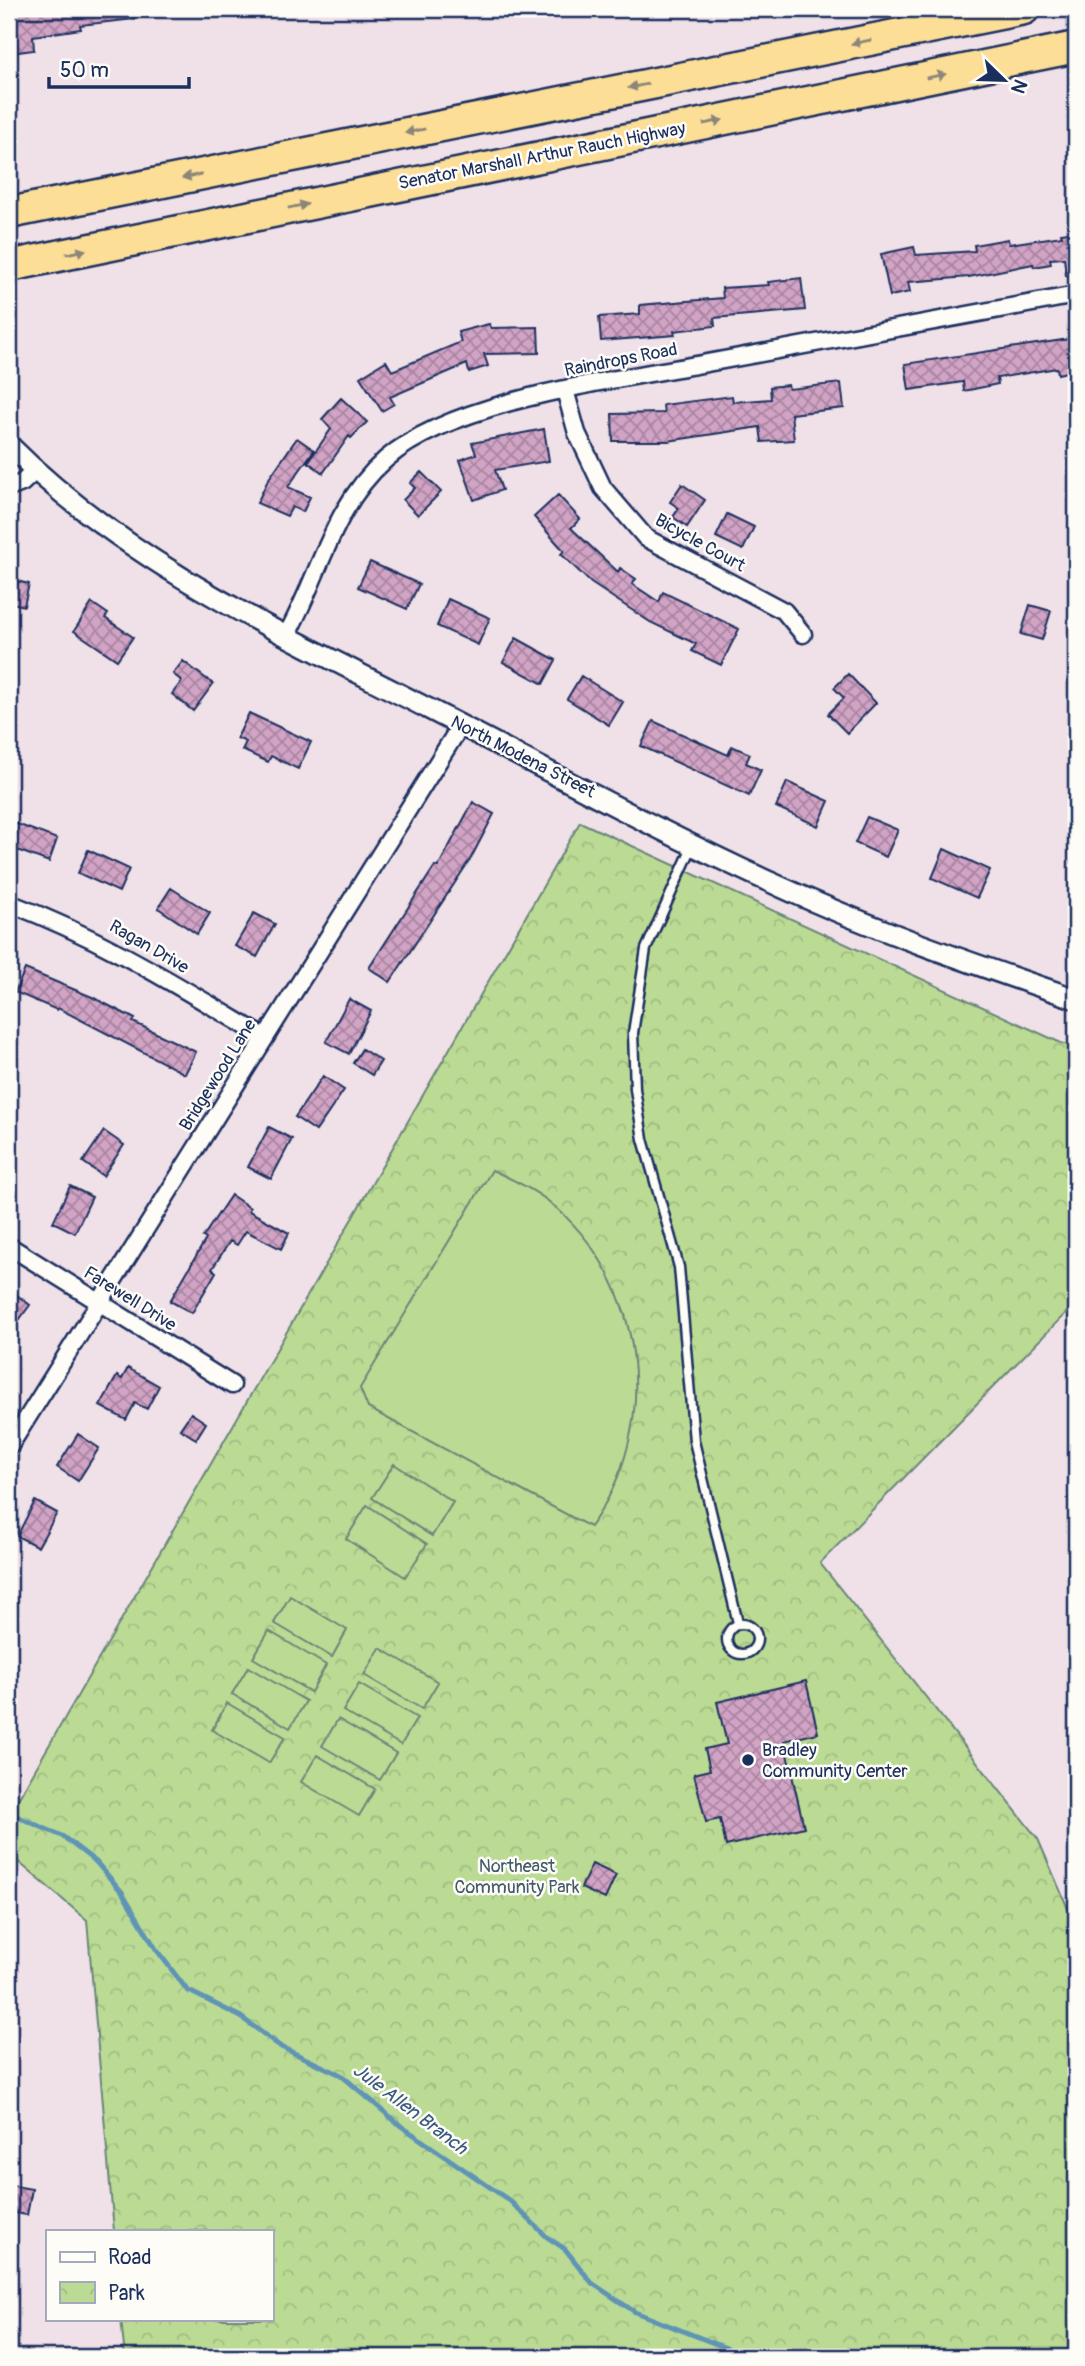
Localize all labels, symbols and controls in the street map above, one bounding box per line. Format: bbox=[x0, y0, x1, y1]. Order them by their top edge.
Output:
one-way arrow bbox=[850, 36, 872, 47]
scale bar bbox=[49, 46, 189, 90]
north arrow bbox=[970, 46, 1040, 116]
text: 50 m bbox=[60, 57, 109, 84]
one-way arrow bbox=[925, 71, 947, 82]
text: N bbox=[1005, 76, 1032, 97]
one-way arrow bbox=[627, 81, 649, 92]
one-way arrow bbox=[702, 116, 724, 127]
street label: Senator Marshall Arthur Rauch Highway bbox=[396, 117, 688, 195]
one-way arrow bbox=[404, 126, 426, 137]
one-way arrow bbox=[181, 170, 203, 181]
one-way arrow bbox=[287, 201, 309, 212]
one-way arrow bbox=[65, 247, 87, 258]
street label: Raindrops Road bbox=[563, 338, 679, 382]
street label: Bicycle Court bbox=[651, 509, 750, 578]
street label: North Modena Street bbox=[447, 711, 600, 804]
street label: Ragan Drive bbox=[105, 915, 193, 979]
street label: Bridgewood Lane bbox=[174, 1015, 262, 1135]
street label: Farewell Drive bbox=[79, 1261, 181, 1337]
place label: Bradley Community Center bbox=[762, 1739, 908, 1783]
marker: Bradley Community Center bbox=[740, 1752, 756, 1768]
park label: Northeast Community Park bbox=[454, 1855, 580, 1899]
water label: Jule Allen Branch bbox=[348, 2058, 473, 2160]
legend bbox=[46, 2230, 273, 2320]
text: Road bbox=[108, 2244, 152, 2271]
text: Park bbox=[108, 2280, 145, 2307]

